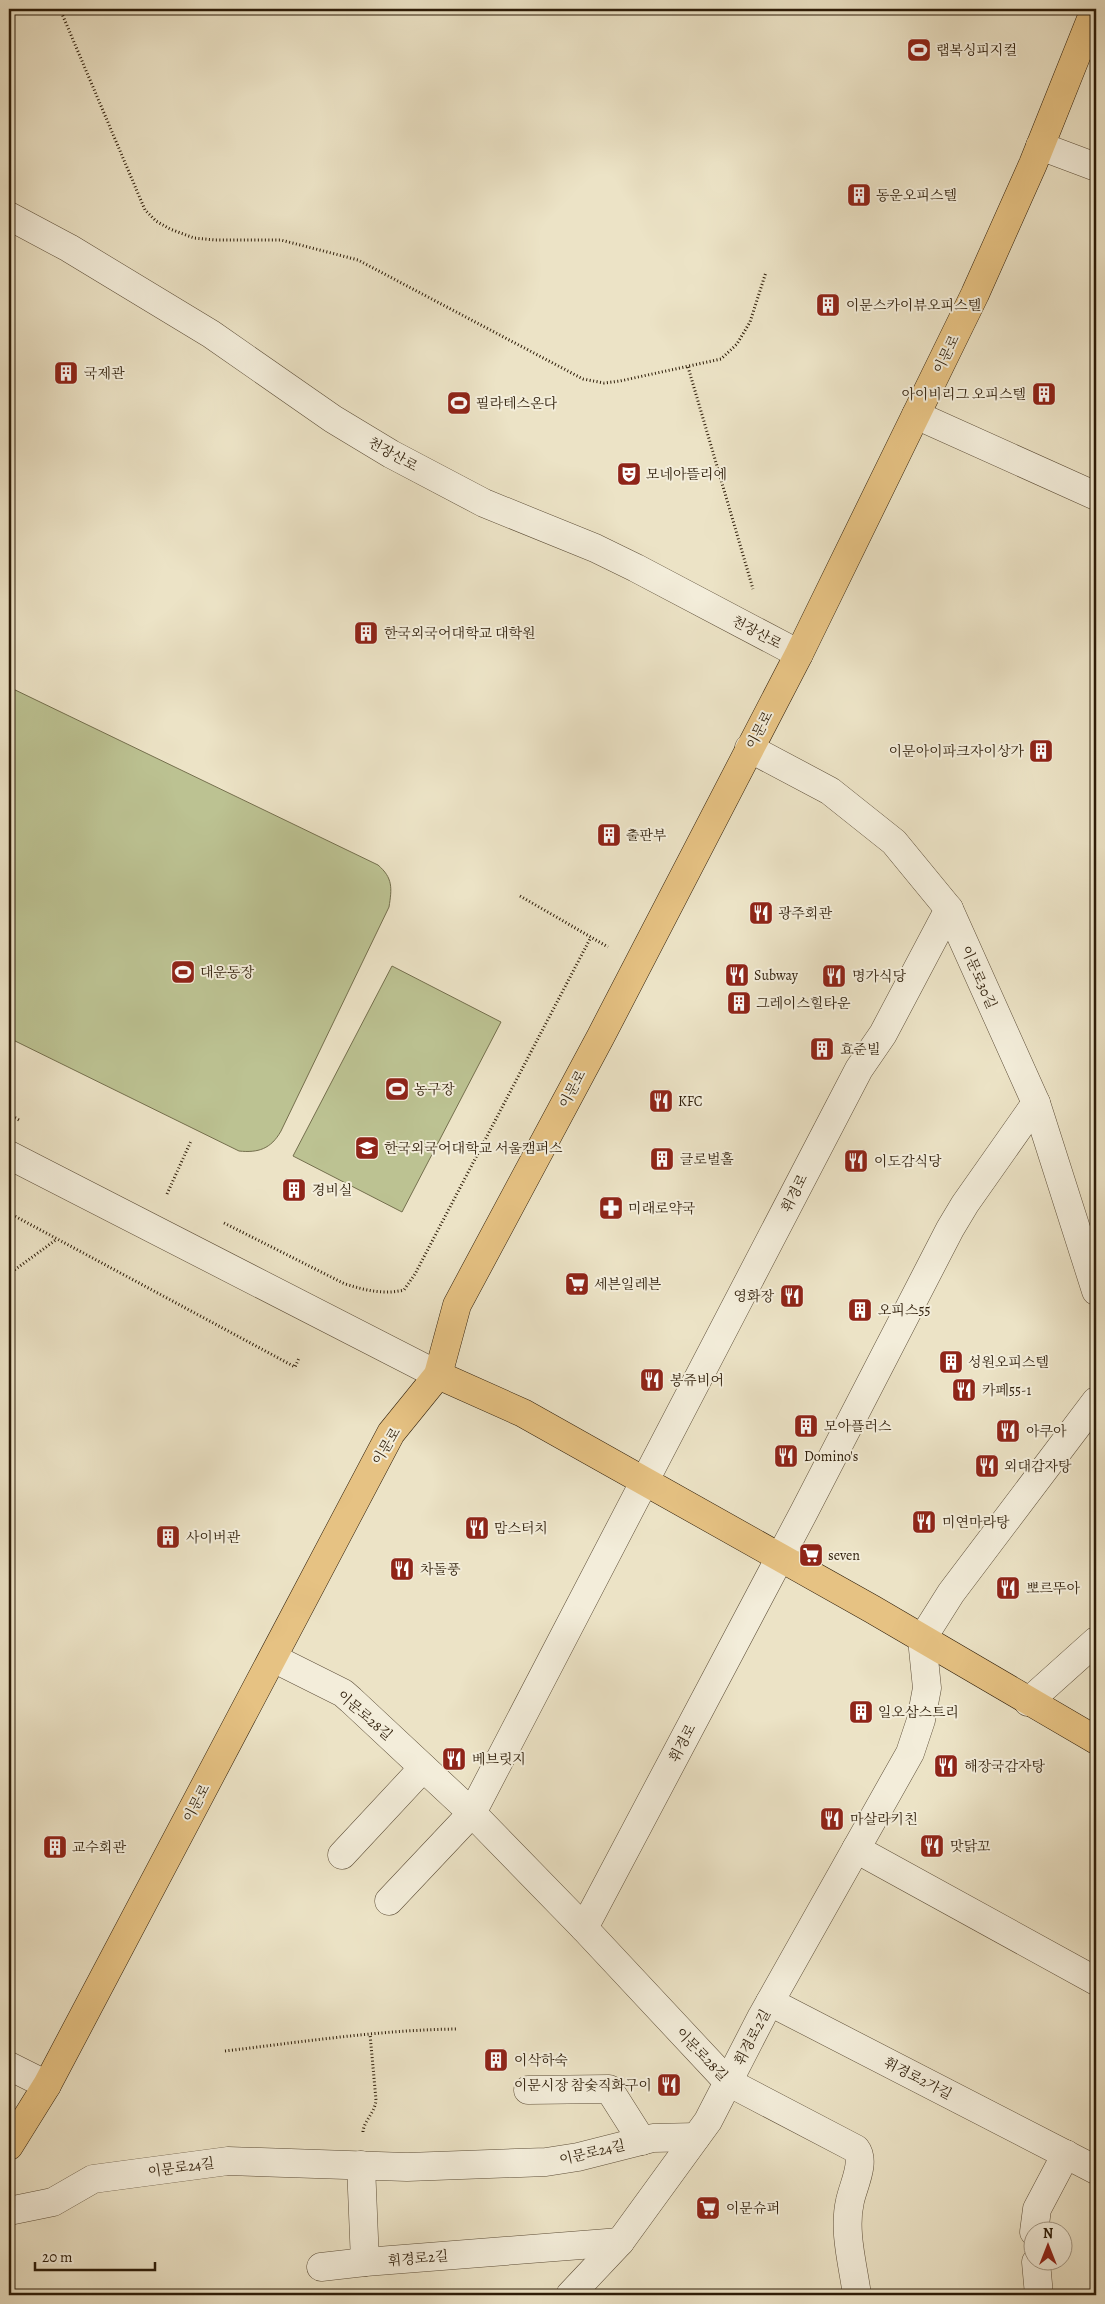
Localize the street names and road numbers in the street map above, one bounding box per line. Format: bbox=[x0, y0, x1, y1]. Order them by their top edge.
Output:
street label: 이문로 bbox=[929, 331, 964, 377]
street label: 천장산로 bbox=[364, 433, 421, 476]
street label: 천장산로 bbox=[728, 611, 786, 654]
street label: 이문로 bbox=[742, 707, 778, 753]
street label: 이문로30길 bbox=[956, 943, 1001, 1012]
street label: 이문로 bbox=[555, 1066, 591, 1112]
street label: 휘경로 bbox=[777, 1170, 812, 1216]
street label: 이문로 bbox=[368, 1424, 405, 1469]
street label: 이문로28길 bbox=[333, 1686, 396, 1745]
street label: 휘경로 bbox=[665, 1720, 701, 1766]
street label: 이문로 bbox=[179, 1780, 215, 1826]
street label: 휘경로2길 bbox=[730, 2006, 775, 2069]
street label: 이문로28길 bbox=[671, 2023, 732, 2085]
street label: 휘경로2가길 bbox=[880, 2053, 955, 2104]
street label: 이문로24길 bbox=[557, 2136, 627, 2169]
street label: 이문로24길 bbox=[147, 2153, 216, 2182]
street label: 휘경로2길 bbox=[387, 2246, 449, 2271]

